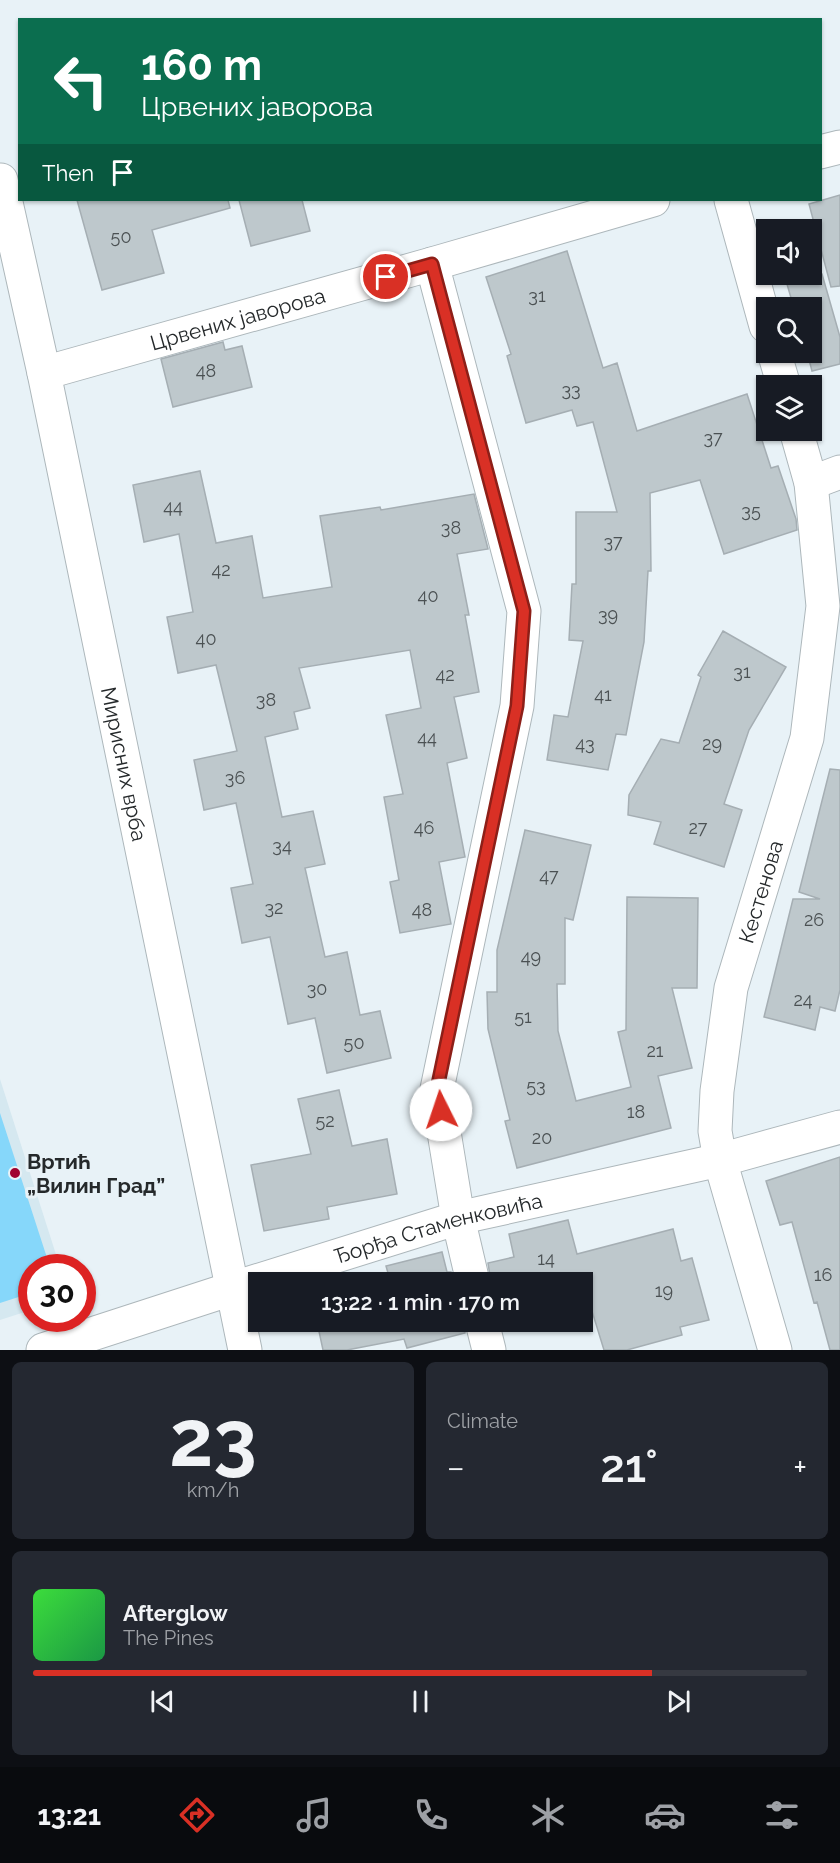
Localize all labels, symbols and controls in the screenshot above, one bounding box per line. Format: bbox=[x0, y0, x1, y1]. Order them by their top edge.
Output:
text: 160 m bbox=[141, 41, 262, 90]
icon: left bbox=[42, 42, 120, 120]
text: Црвених јаворова bbox=[141, 91, 373, 122]
icon: arrive bbox=[106, 156, 139, 189]
text: Then bbox=[42, 160, 94, 186]
map controls bbox=[756, 219, 822, 441]
button: sound bbox=[756, 219, 822, 285]
house number: 50 bbox=[111, 226, 131, 247]
pin bbox=[360, 251, 411, 302]
icon: arrive bbox=[369, 260, 402, 293]
street label: Црвених јаворова bbox=[147, 282, 328, 355]
house number: 31 bbox=[528, 285, 546, 306]
button: search bbox=[756, 297, 822, 363]
house number: 48 bbox=[196, 360, 216, 381]
button: layers bbox=[756, 375, 822, 441]
house number: 33 bbox=[561, 379, 581, 400]
house number: 37 bbox=[703, 427, 723, 448]
house number: 44 bbox=[163, 496, 183, 517]
house number: 35 bbox=[741, 500, 761, 521]
house number: 38 bbox=[441, 517, 461, 538]
house number: 37 bbox=[603, 531, 623, 552]
house number: 42 bbox=[211, 559, 231, 580]
house number: 40 bbox=[418, 585, 438, 606]
house number: 39 bbox=[598, 604, 618, 625]
house number: 40 bbox=[196, 628, 216, 649]
house number: 31 bbox=[733, 661, 751, 682]
house number: 42 bbox=[435, 664, 455, 685]
house number: 41 bbox=[594, 684, 612, 705]
street label: Мирисних врба bbox=[96, 685, 153, 844]
house number: 38 bbox=[256, 689, 276, 710]
house number: 44 bbox=[417, 727, 437, 748]
house number: 43 bbox=[575, 733, 595, 754]
house number: 29 bbox=[702, 733, 722, 754]
house number: 36 bbox=[225, 767, 245, 788]
house number: 46 bbox=[414, 817, 434, 838]
house number: 27 bbox=[688, 817, 708, 838]
house number: 34 bbox=[272, 835, 292, 856]
street label: Кестенова bbox=[733, 837, 788, 946]
house number: 47 bbox=[539, 865, 559, 886]
house number: 32 bbox=[265, 897, 284, 918]
house number: 48 bbox=[412, 899, 432, 920]
house number: 26 bbox=[804, 909, 824, 930]
house number: 49 bbox=[521, 946, 541, 967]
house number: 30 bbox=[307, 978, 327, 999]
house number: 24 bbox=[793, 989, 813, 1010]
house number: 51 bbox=[514, 1006, 532, 1027]
house number: 50 bbox=[344, 1032, 364, 1053]
house number: 21 bbox=[646, 1040, 664, 1061]
house number: 53 bbox=[526, 1075, 546, 1096]
position arrow bbox=[409, 1078, 473, 1142]
house number: 18 bbox=[627, 1101, 645, 1122]
house number: 52 bbox=[315, 1110, 335, 1131]
house number: 20 bbox=[532, 1127, 552, 1148]
place label: Вртић „Вилин Град” bbox=[27, 1149, 165, 1198]
marker: Вртић „Вилин Град” bbox=[8, 1166, 22, 1180]
street label: Ђорђа Стаменковића bbox=[331, 1187, 545, 1268]
house number: 14 bbox=[537, 1248, 555, 1269]
speed limit sign: 30 bbox=[18, 1254, 96, 1332]
house number: 16 bbox=[814, 1264, 832, 1285]
house number: 19 bbox=[655, 1280, 673, 1301]
text: 13:22 · 1 min · 170 m bbox=[321, 1289, 520, 1315]
text: 23 bbox=[169, 1393, 257, 1484]
text: Climate bbox=[447, 1409, 518, 1433]
text: 21° bbox=[600, 1440, 658, 1493]
text: − bbox=[447, 1448, 465, 1487]
text: + bbox=[793, 1448, 807, 1487]
text: km/h bbox=[187, 1478, 239, 1502]
text: Afterglow bbox=[123, 1600, 228, 1626]
text: The Pines bbox=[123, 1626, 214, 1650]
icon: previous bbox=[146, 1685, 179, 1718]
icon: pause bbox=[404, 1685, 437, 1718]
icon: next bbox=[662, 1685, 695, 1718]
icon: directions bbox=[176, 1794, 218, 1836]
icon: music bbox=[293, 1794, 335, 1836]
icon: phone bbox=[410, 1794, 452, 1836]
icon: climate bbox=[527, 1794, 569, 1836]
icon: car bbox=[644, 1794, 686, 1836]
icon: filters bbox=[761, 1794, 803, 1836]
text: 13:21 bbox=[37, 1800, 101, 1831]

